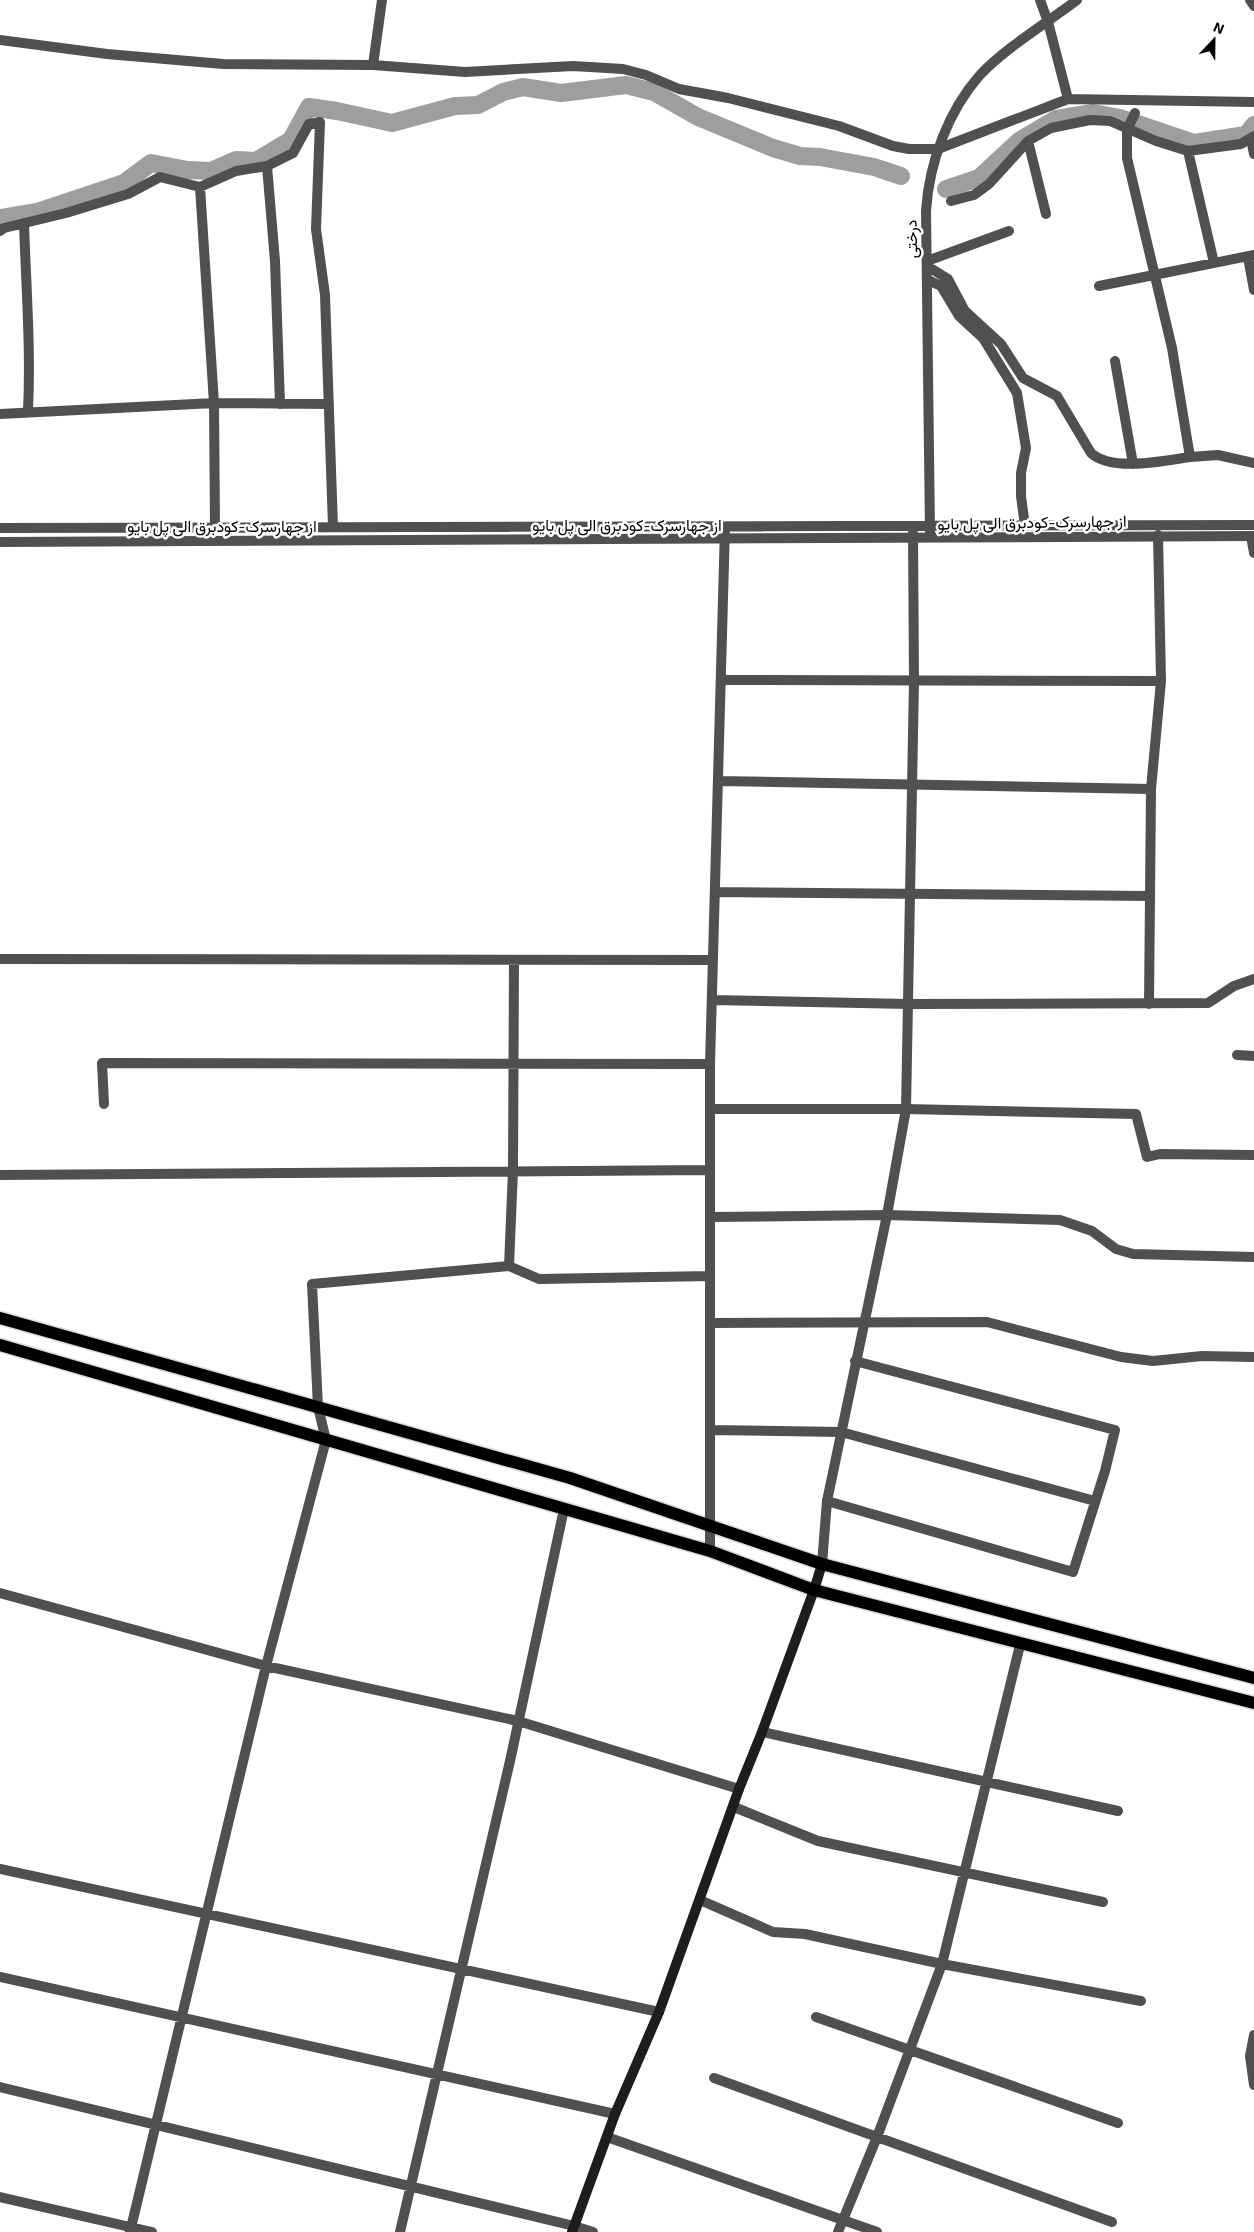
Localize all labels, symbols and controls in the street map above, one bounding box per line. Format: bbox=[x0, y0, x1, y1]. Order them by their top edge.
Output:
north arrow bbox=[1189, 15, 1239, 65]
text: N bbox=[1211, 18, 1227, 37]
street label: درختی bbox=[901, 219, 922, 259]
street label: از جهارسرک-کودبرق الی پل بایو bbox=[937, 510, 1127, 536]
street label: از جهارسرک-کودبرق الی پل بایو bbox=[532, 515, 722, 537]
street label: از جهارسرک-کودبرق الی پل بایو bbox=[127, 516, 317, 538]

